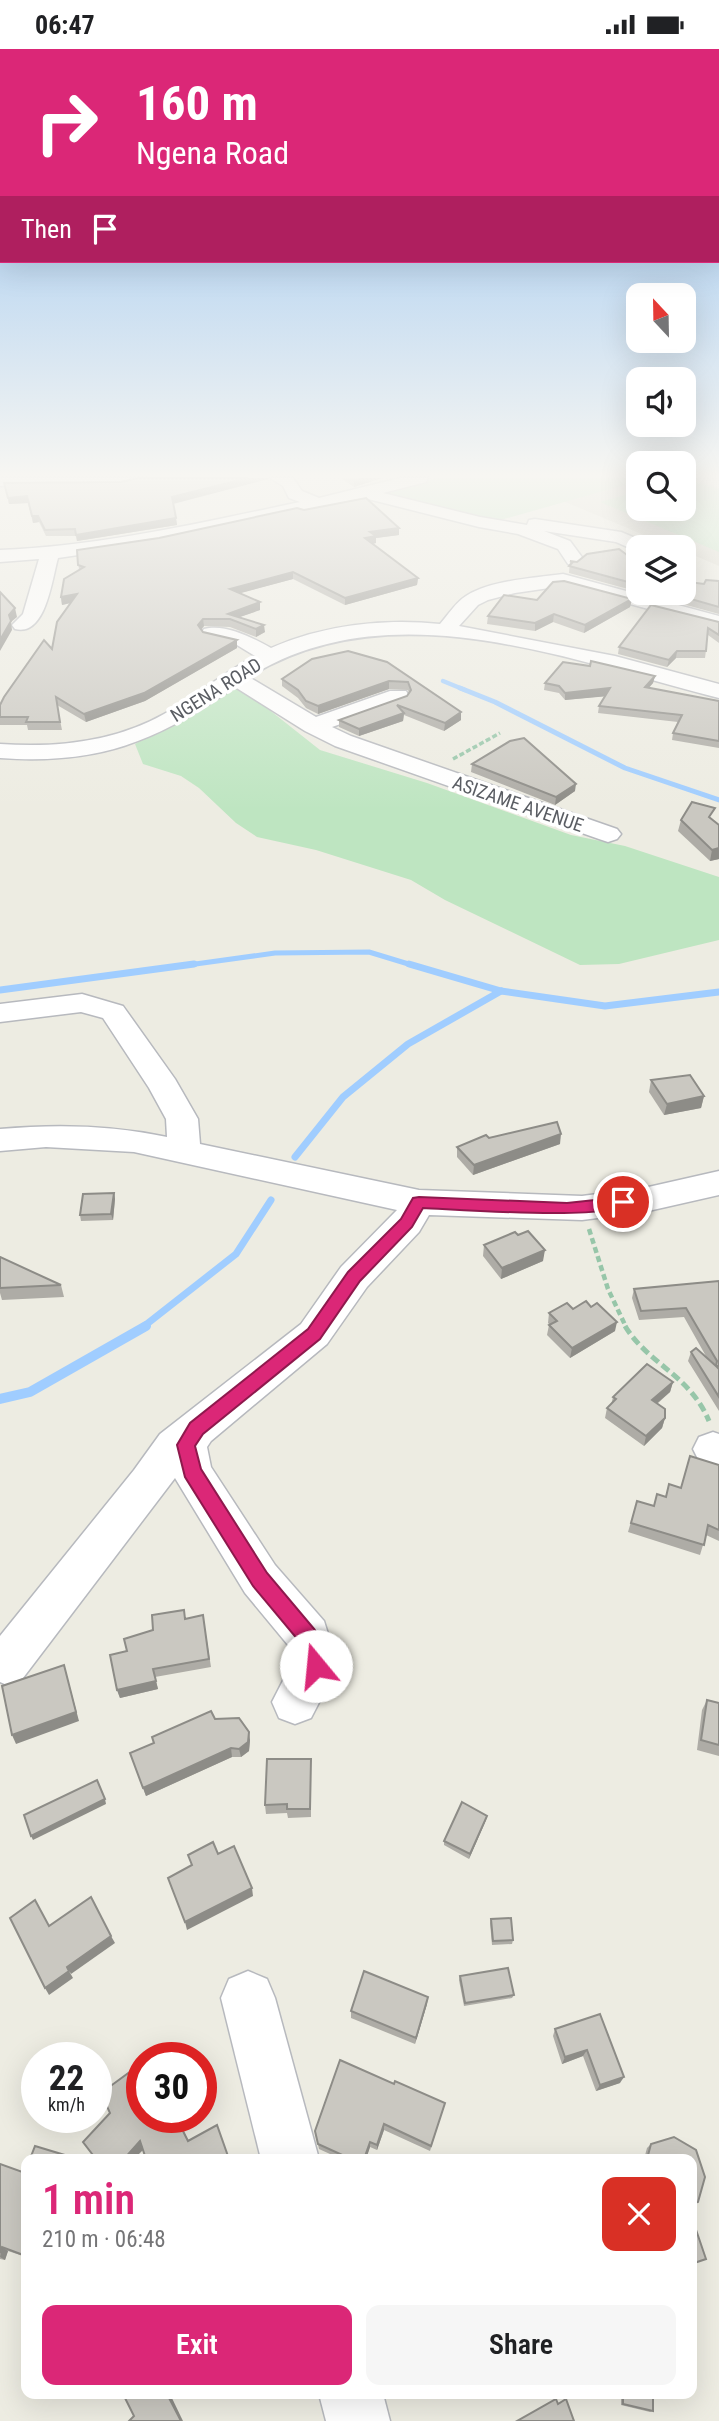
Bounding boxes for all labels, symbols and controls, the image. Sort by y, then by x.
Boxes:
text: 06:47 [35,10,95,40]
text: 160 m [136,75,258,132]
icon: right [21,77,112,168]
text: Ngena Road [136,134,289,172]
icon: arrive [86,210,124,248]
text: Then [21,214,72,244]
north arrow [626,283,696,353]
map controls [626,283,696,605]
button: sound [626,367,696,437]
button: search [626,451,696,521]
button: layers [626,535,696,605]
street label: NGENA ROAD [166,653,266,727]
street label: ASIZAME AVENUE [450,771,586,837]
pin [593,1172,653,1232]
icon: arrive [604,1183,642,1221]
position arrow [279,1629,353,1703]
speed limit sign: 30 [126,2042,217,2133]
text: 22 [49,2058,84,2099]
text: km/h [48,2094,85,2115]
text: 1 min [42,2175,135,2224]
button: close [602,2177,676,2251]
text: 210 m · 06:48 [42,2226,166,2253]
button: Exit [42,2305,352,2385]
button: Share [366,2305,676,2385]

